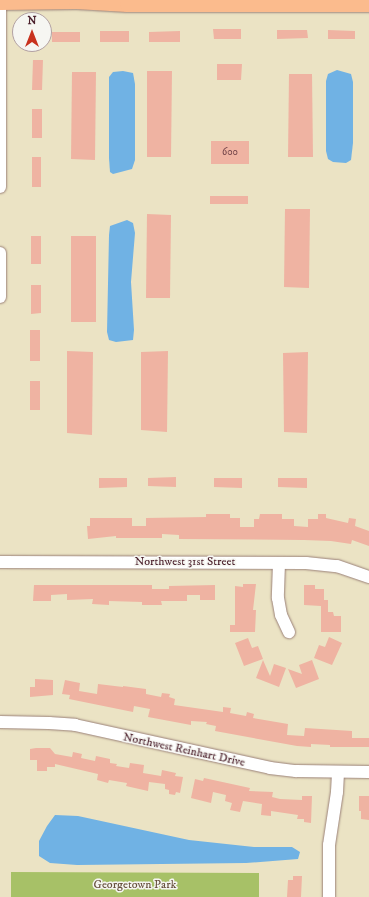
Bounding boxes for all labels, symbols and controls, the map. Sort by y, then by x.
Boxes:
north arrow [12,12,52,52]
text: N [27,14,37,28]
house number: 600 [222,147,238,159]
street label: Northwest 31st Street [135,555,235,569]
street label: Northwest Reinhart Drive [122,730,246,770]
park label: Georgetown Park [93,878,177,892]

